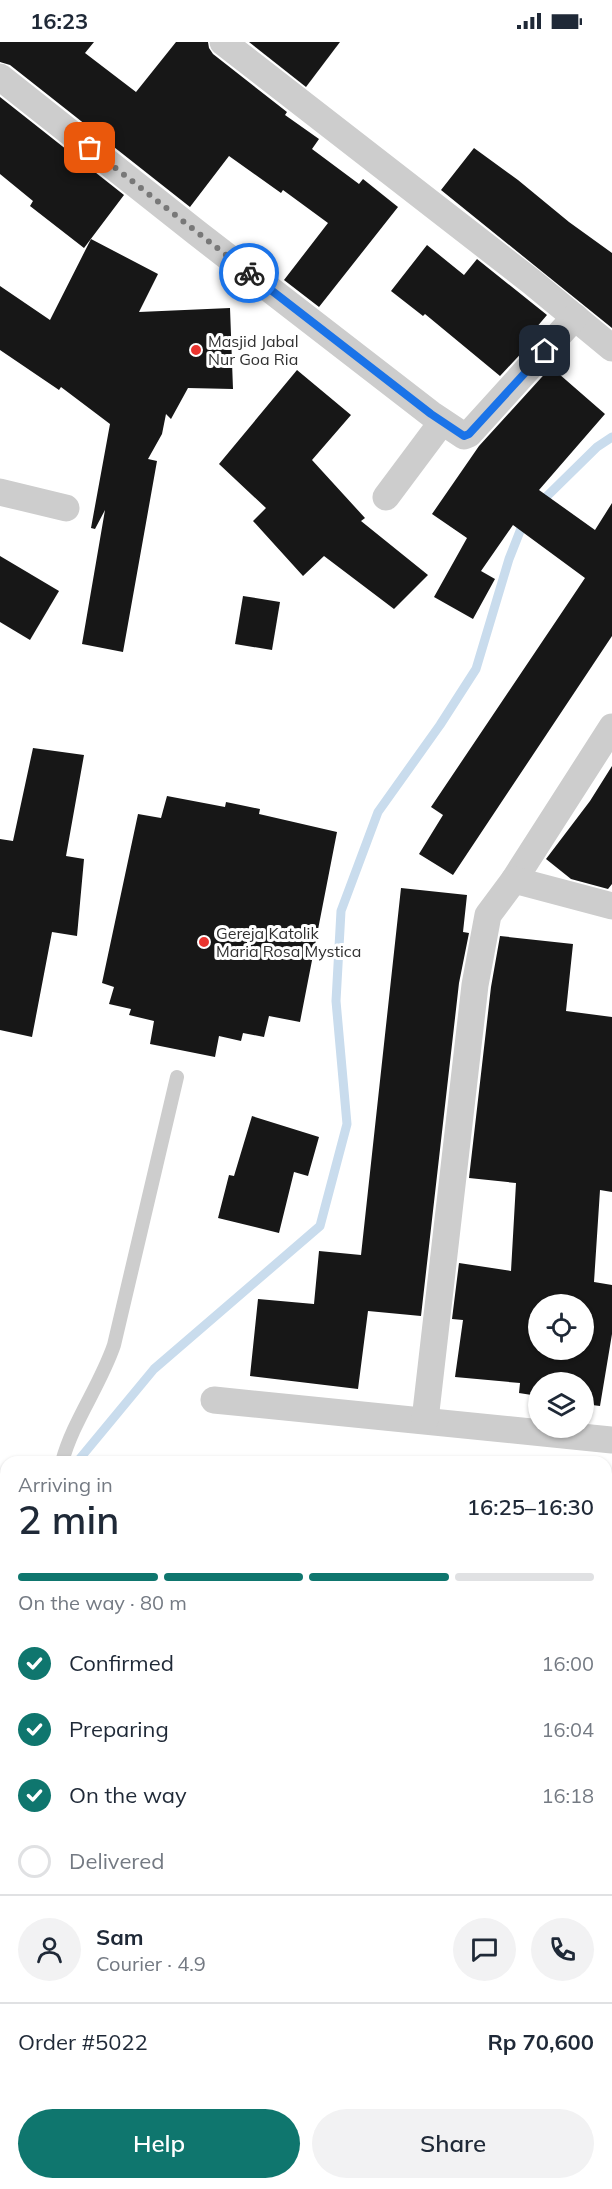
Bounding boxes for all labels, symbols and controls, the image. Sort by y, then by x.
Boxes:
text: 16:23 [30,7,88,35]
pin [64,122,115,173]
icon: bag [73,131,106,164]
courier [219,243,279,303]
icon: bike [233,257,266,290]
pin [519,325,570,376]
place label: Masjid Jabal Nur Goa Ria [208,331,299,369]
icon: home [528,334,561,367]
marker: Masjid Jabal Nur Goa Ria [189,343,203,357]
place label: Gereja Katolik Maria Rosa Mystica [216,923,361,961]
marker: Gereja Katolik Maria Rosa Mystica [197,935,211,949]
map controls [528,1294,594,1438]
button: locate [528,1294,594,1360]
button: layers [528,1372,594,1438]
text: Arriving in [18,1472,113,1497]
text: 16:25–16:30 [467,1493,594,1521]
text: 2 min [18,1495,119,1544]
text: On the way · 80 m [18,1590,187,1615]
icon: check [18,1647,51,1680]
text: Confirmed [69,1649,174,1677]
text: 16:00 [541,1651,594,1676]
icon: check [18,1713,51,1746]
text: Preparing [69,1715,169,1743]
text: 16:04 [541,1717,594,1742]
icon: check [18,1779,51,1812]
text: On the way [69,1781,187,1809]
text: 16:18 [541,1783,594,1808]
text: Delivered [69,1847,164,1875]
button: person [18,1918,81,1981]
button: chat [453,1918,516,1981]
button: phone [531,1918,594,1981]
text: Sam [96,1923,144,1951]
text: Courier · 4.9 [96,1951,206,1976]
text: Order #5022 [18,2028,148,2056]
text: Rp 70,600 [487,2028,594,2056]
button: Help [18,2109,300,2178]
button: Share [312,2109,594,2178]

